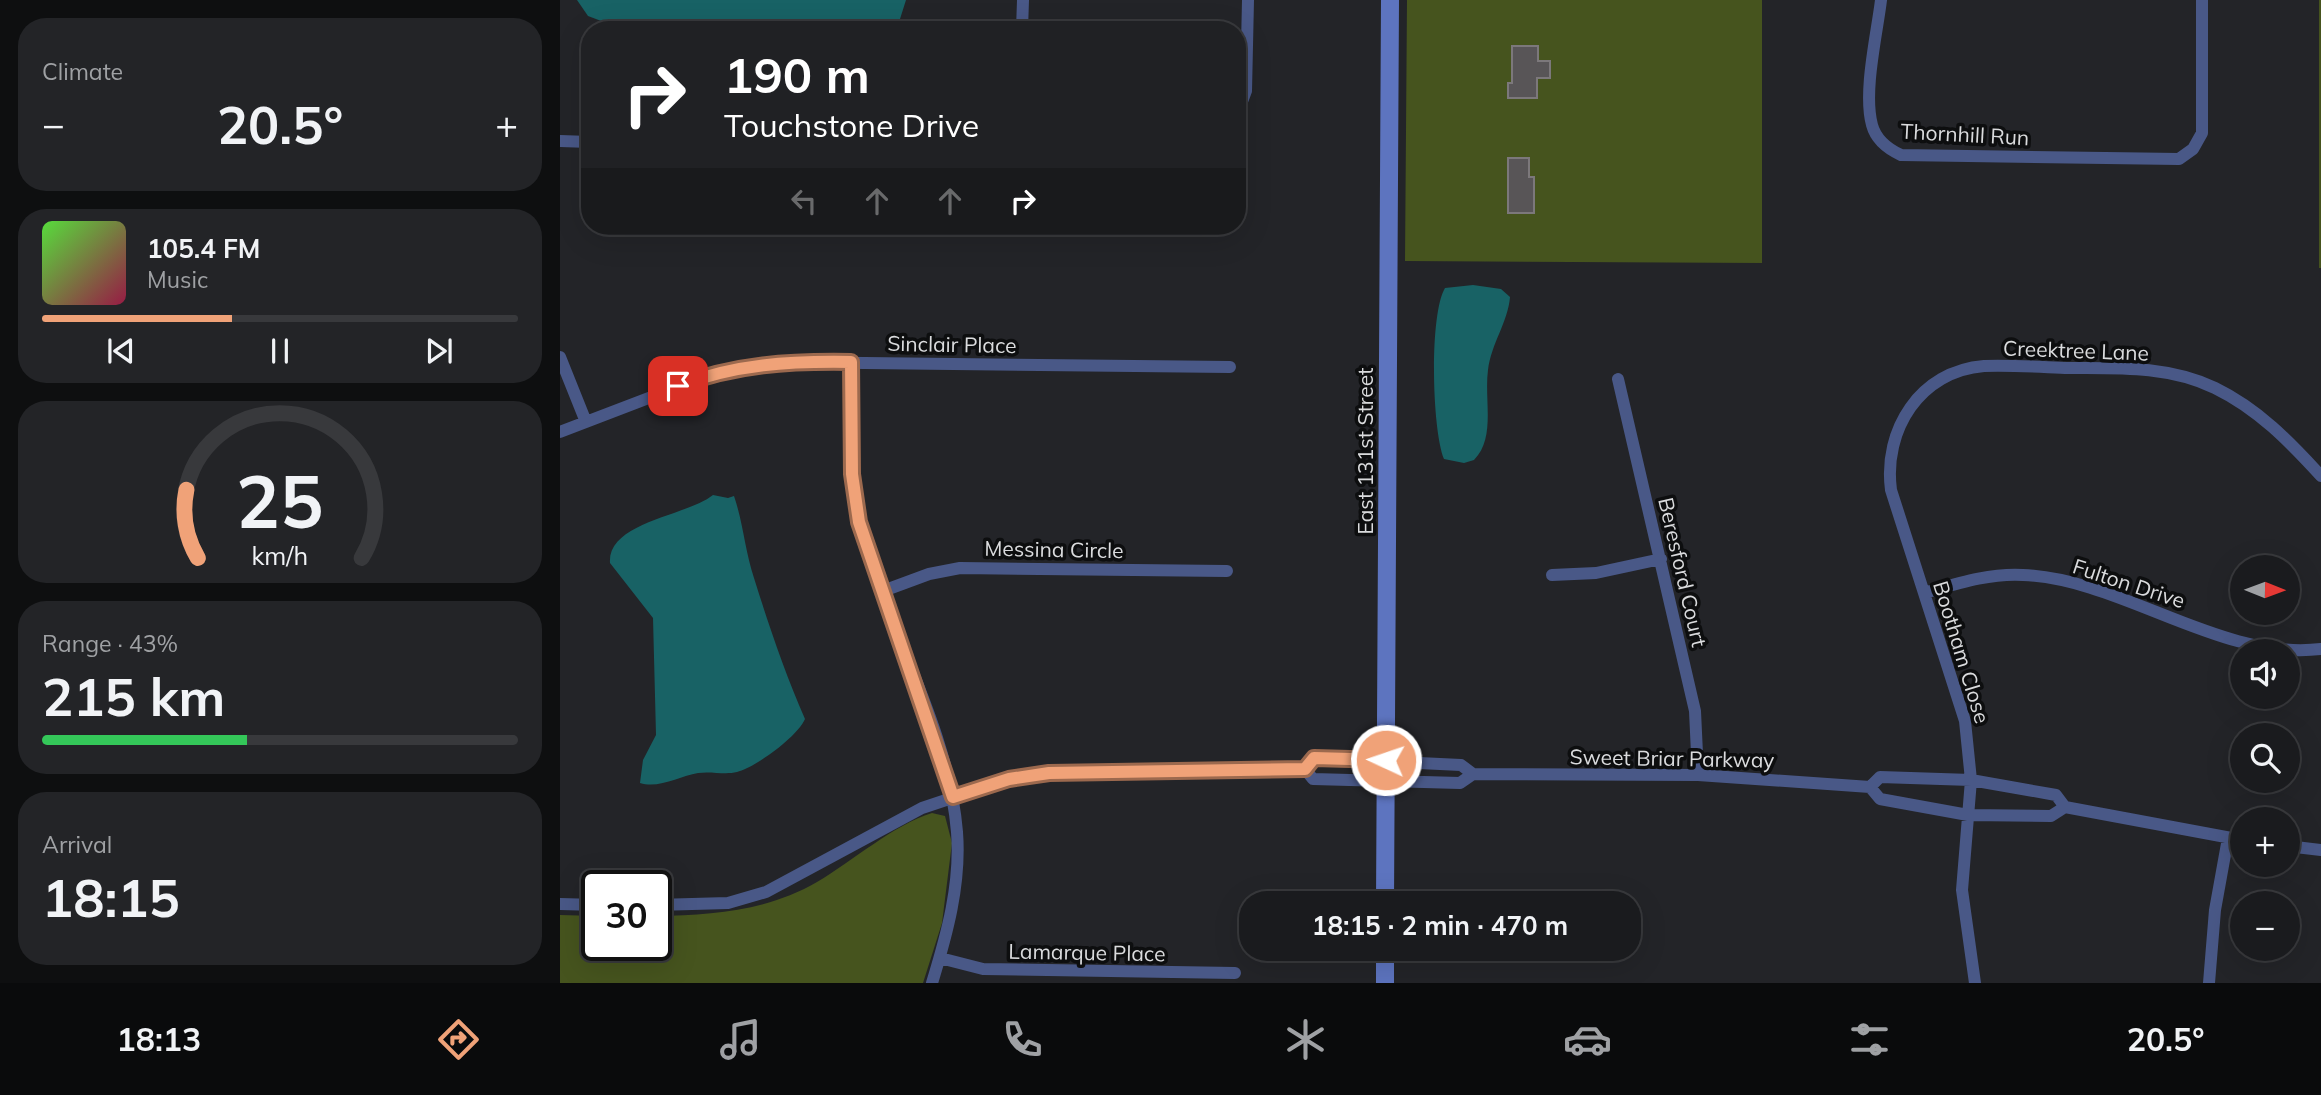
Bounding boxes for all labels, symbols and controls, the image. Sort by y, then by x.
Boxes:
text: 190 m [724,44,870,105]
icon: right [609,49,700,140]
text: Climate [42,57,123,86]
text: 20.5° [217,92,343,157]
text: − [42,100,65,148]
text: + [495,100,518,148]
text: Touchstone Drive [724,105,979,145]
street label: Thornhill Run [1900,118,2030,150]
icon: left [785,182,823,220]
icon: ahead [858,182,896,220]
icon: ahead [931,182,969,220]
icon: right [1004,182,1042,220]
text: 105.4 FM [147,232,260,265]
text: Music [147,265,208,294]
street label: Sinclair Place [887,330,1017,358]
icon: previous [102,332,140,370]
icon: pause [261,332,299,370]
icon: next [420,332,458,370]
street label: Creektree Lane [2002,334,2150,366]
pin [648,356,708,416]
icon: arrive [659,367,697,405]
street label: East 131st Street [1352,368,1378,534]
text: 25 [236,455,324,546]
street label: Beresford Court [1653,495,1713,649]
street label: Messina Circle [984,535,1124,563]
text: km/h [252,539,308,570]
street label: Fulton Drive [2070,553,2188,613]
north arrow [2230,555,2300,625]
map controls [2230,555,2300,961]
street label: Bootham Close [1928,578,1996,726]
text: Range · 43% [42,629,178,658]
button: sound [2230,639,2300,709]
text: 215 km [42,664,225,729]
position arrow [1349,723,1423,797]
button: search [2230,723,2300,793]
street label: Sweet Briar Parkway [1569,743,1775,773]
button: + [2230,807,2300,877]
text: Arrival [42,830,112,859]
text: 18:15 [42,865,180,930]
speed limit sign: 30 [581,870,672,961]
button: − [2230,891,2300,961]
text: 18:15 · 2 min · 470 m [1312,909,1568,942]
street label: Lamarque Place [1008,938,1166,966]
icon: directions [434,1015,483,1064]
icon: music [716,1015,765,1064]
icon: phone [998,1015,1047,1064]
icon: climate [1281,1015,1330,1064]
icon: car [1563,1015,1612,1064]
icon: filters [1845,1015,1894,1064]
text: 18:13 [117,1019,201,1059]
text: 20.5° [2127,1019,2204,1059]

